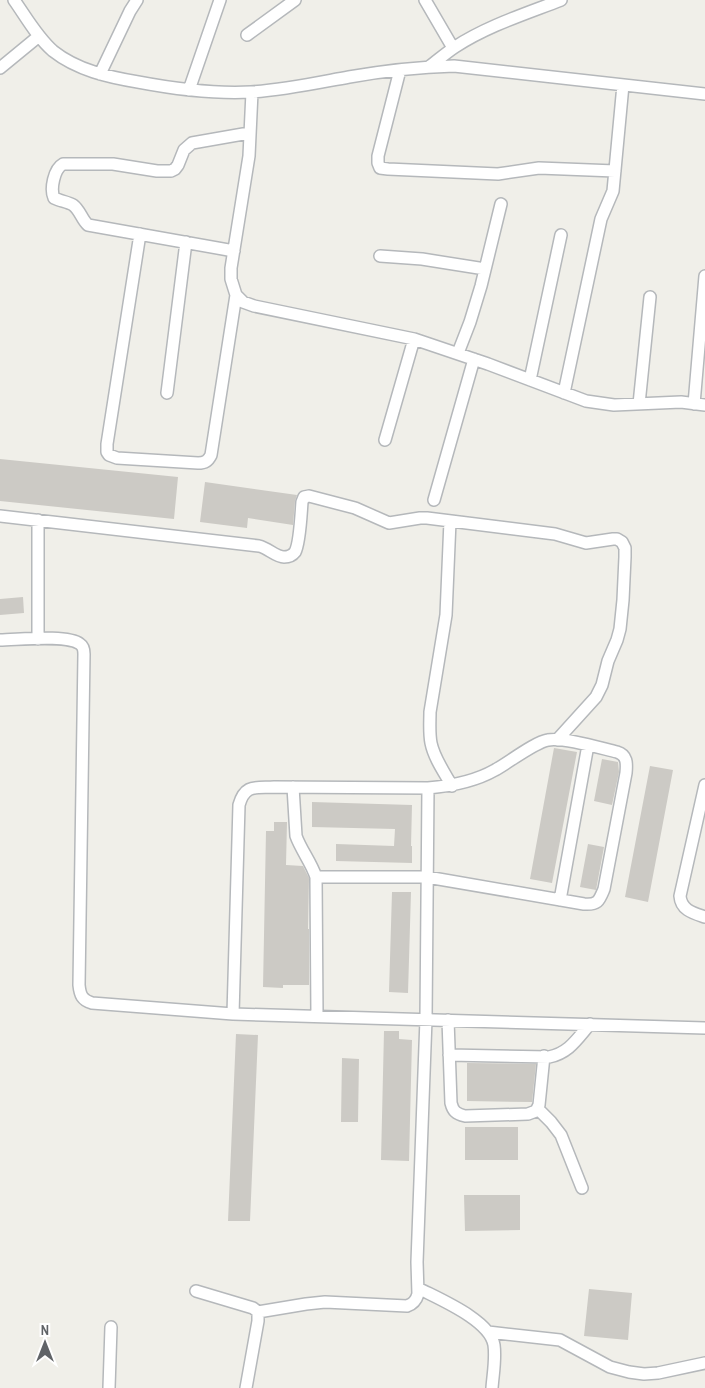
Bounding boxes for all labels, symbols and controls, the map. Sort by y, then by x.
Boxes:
north arrow [20,1318,70,1368]
text: N [41,1321,49,1339]

